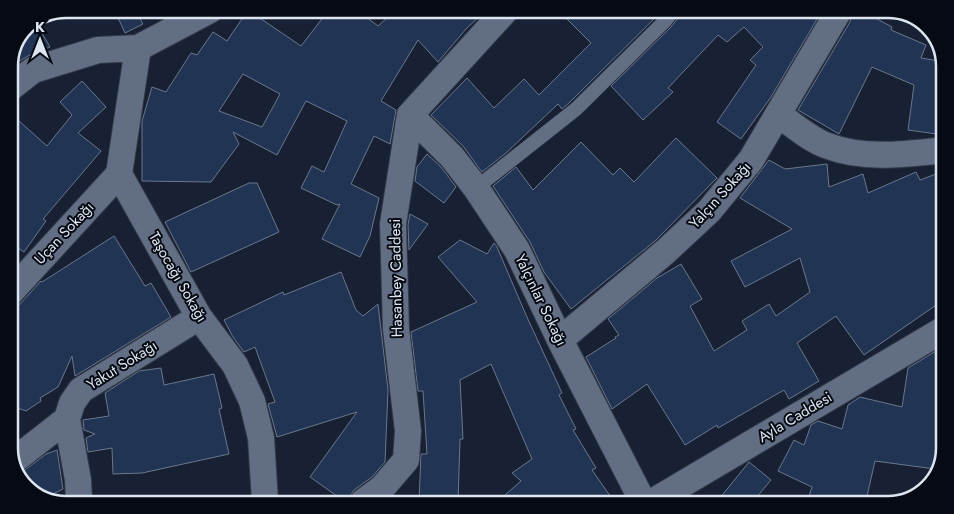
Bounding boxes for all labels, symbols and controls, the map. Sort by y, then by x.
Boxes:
north arrow [15,15,65,65]
text: K [35,17,45,37]
street label: Yalçın Sokağı [684,157,756,233]
street label: Uçan Sokağı [29,197,99,269]
street label: Hasanbey Caddesi [384,219,408,337]
street label: Taşocağı Sokağı [143,228,213,326]
street label: Yalçınlar Sokağı [509,250,573,350]
street label: Yakut Sokağı [83,335,161,395]
street label: Ayla Caddesi [754,386,836,448]

